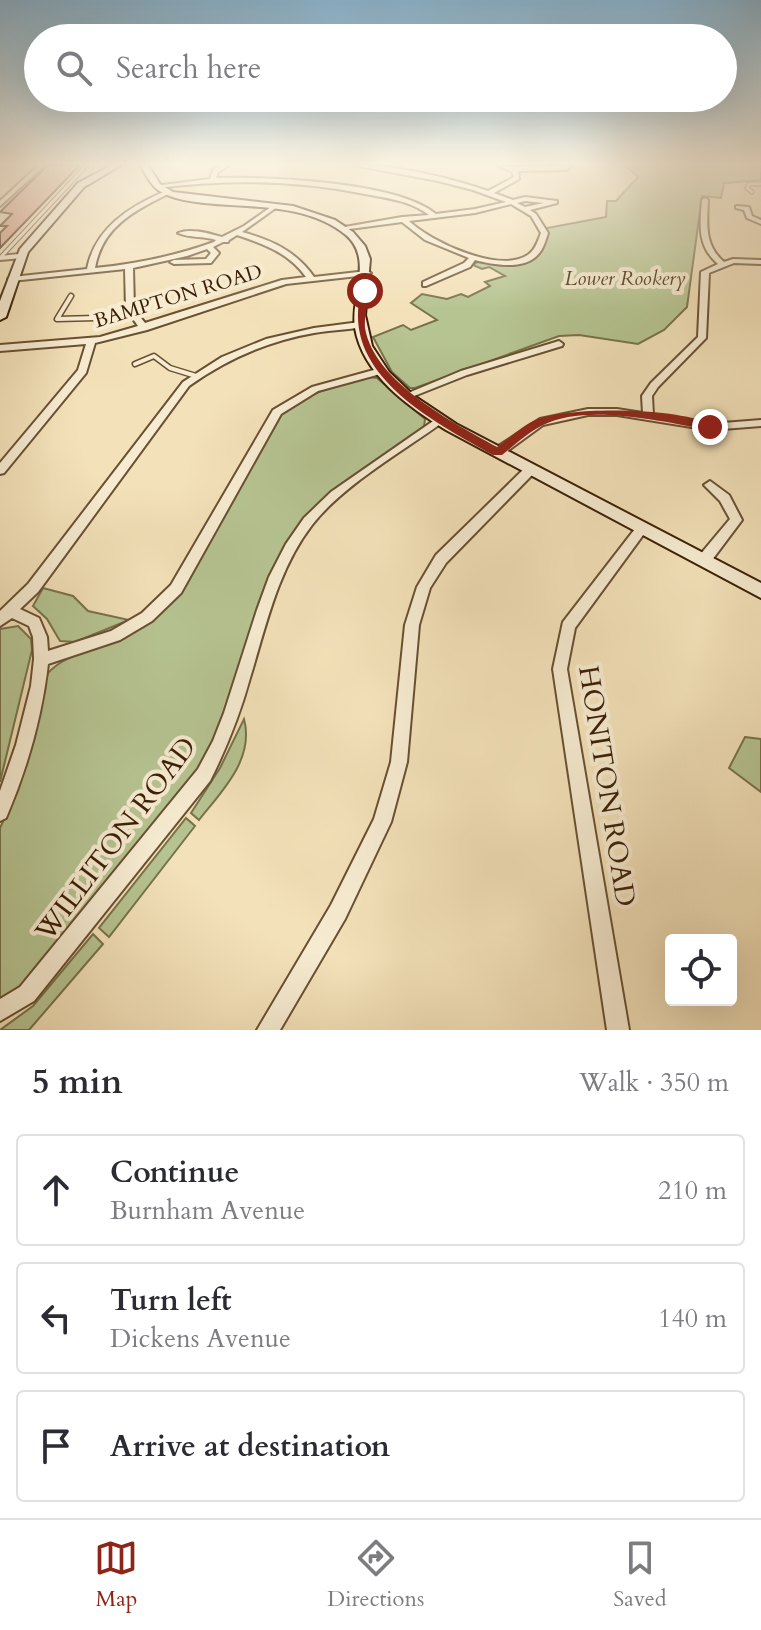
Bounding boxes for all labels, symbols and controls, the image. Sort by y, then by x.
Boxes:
search box [24,24,737,112]
icon: search [52,46,96,90]
text: Search here [116,48,261,89]
street label: BAMPTON ROAD [91,258,265,334]
park label: Lower Rookery [564,265,686,292]
route start [347,273,383,309]
route end [692,409,728,445]
street label: HONITON ROAD [569,663,645,909]
street label: WILLITON ROAD [26,729,205,950]
map controls [665,934,737,1006]
button: locate [665,934,737,1006]
text: 5 min [32,1059,123,1105]
text: Walk · 350 m [579,1065,729,1100]
text: Continue [110,1152,239,1193]
icon: ahead [34,1168,78,1212]
text: 210 m [658,1173,727,1208]
text: Burnham Avenue [110,1193,305,1228]
text: Turn left [110,1280,232,1321]
icon: left [34,1296,78,1340]
text: 140 m [658,1301,727,1336]
text: Dickens Avenue [110,1321,291,1356]
icon: arrive [34,1424,78,1468]
text: Arrive at destination [110,1426,390,1467]
tab: Map [94,1536,138,1614]
tab: Directions [327,1536,424,1614]
tab: Saved [613,1536,667,1614]

